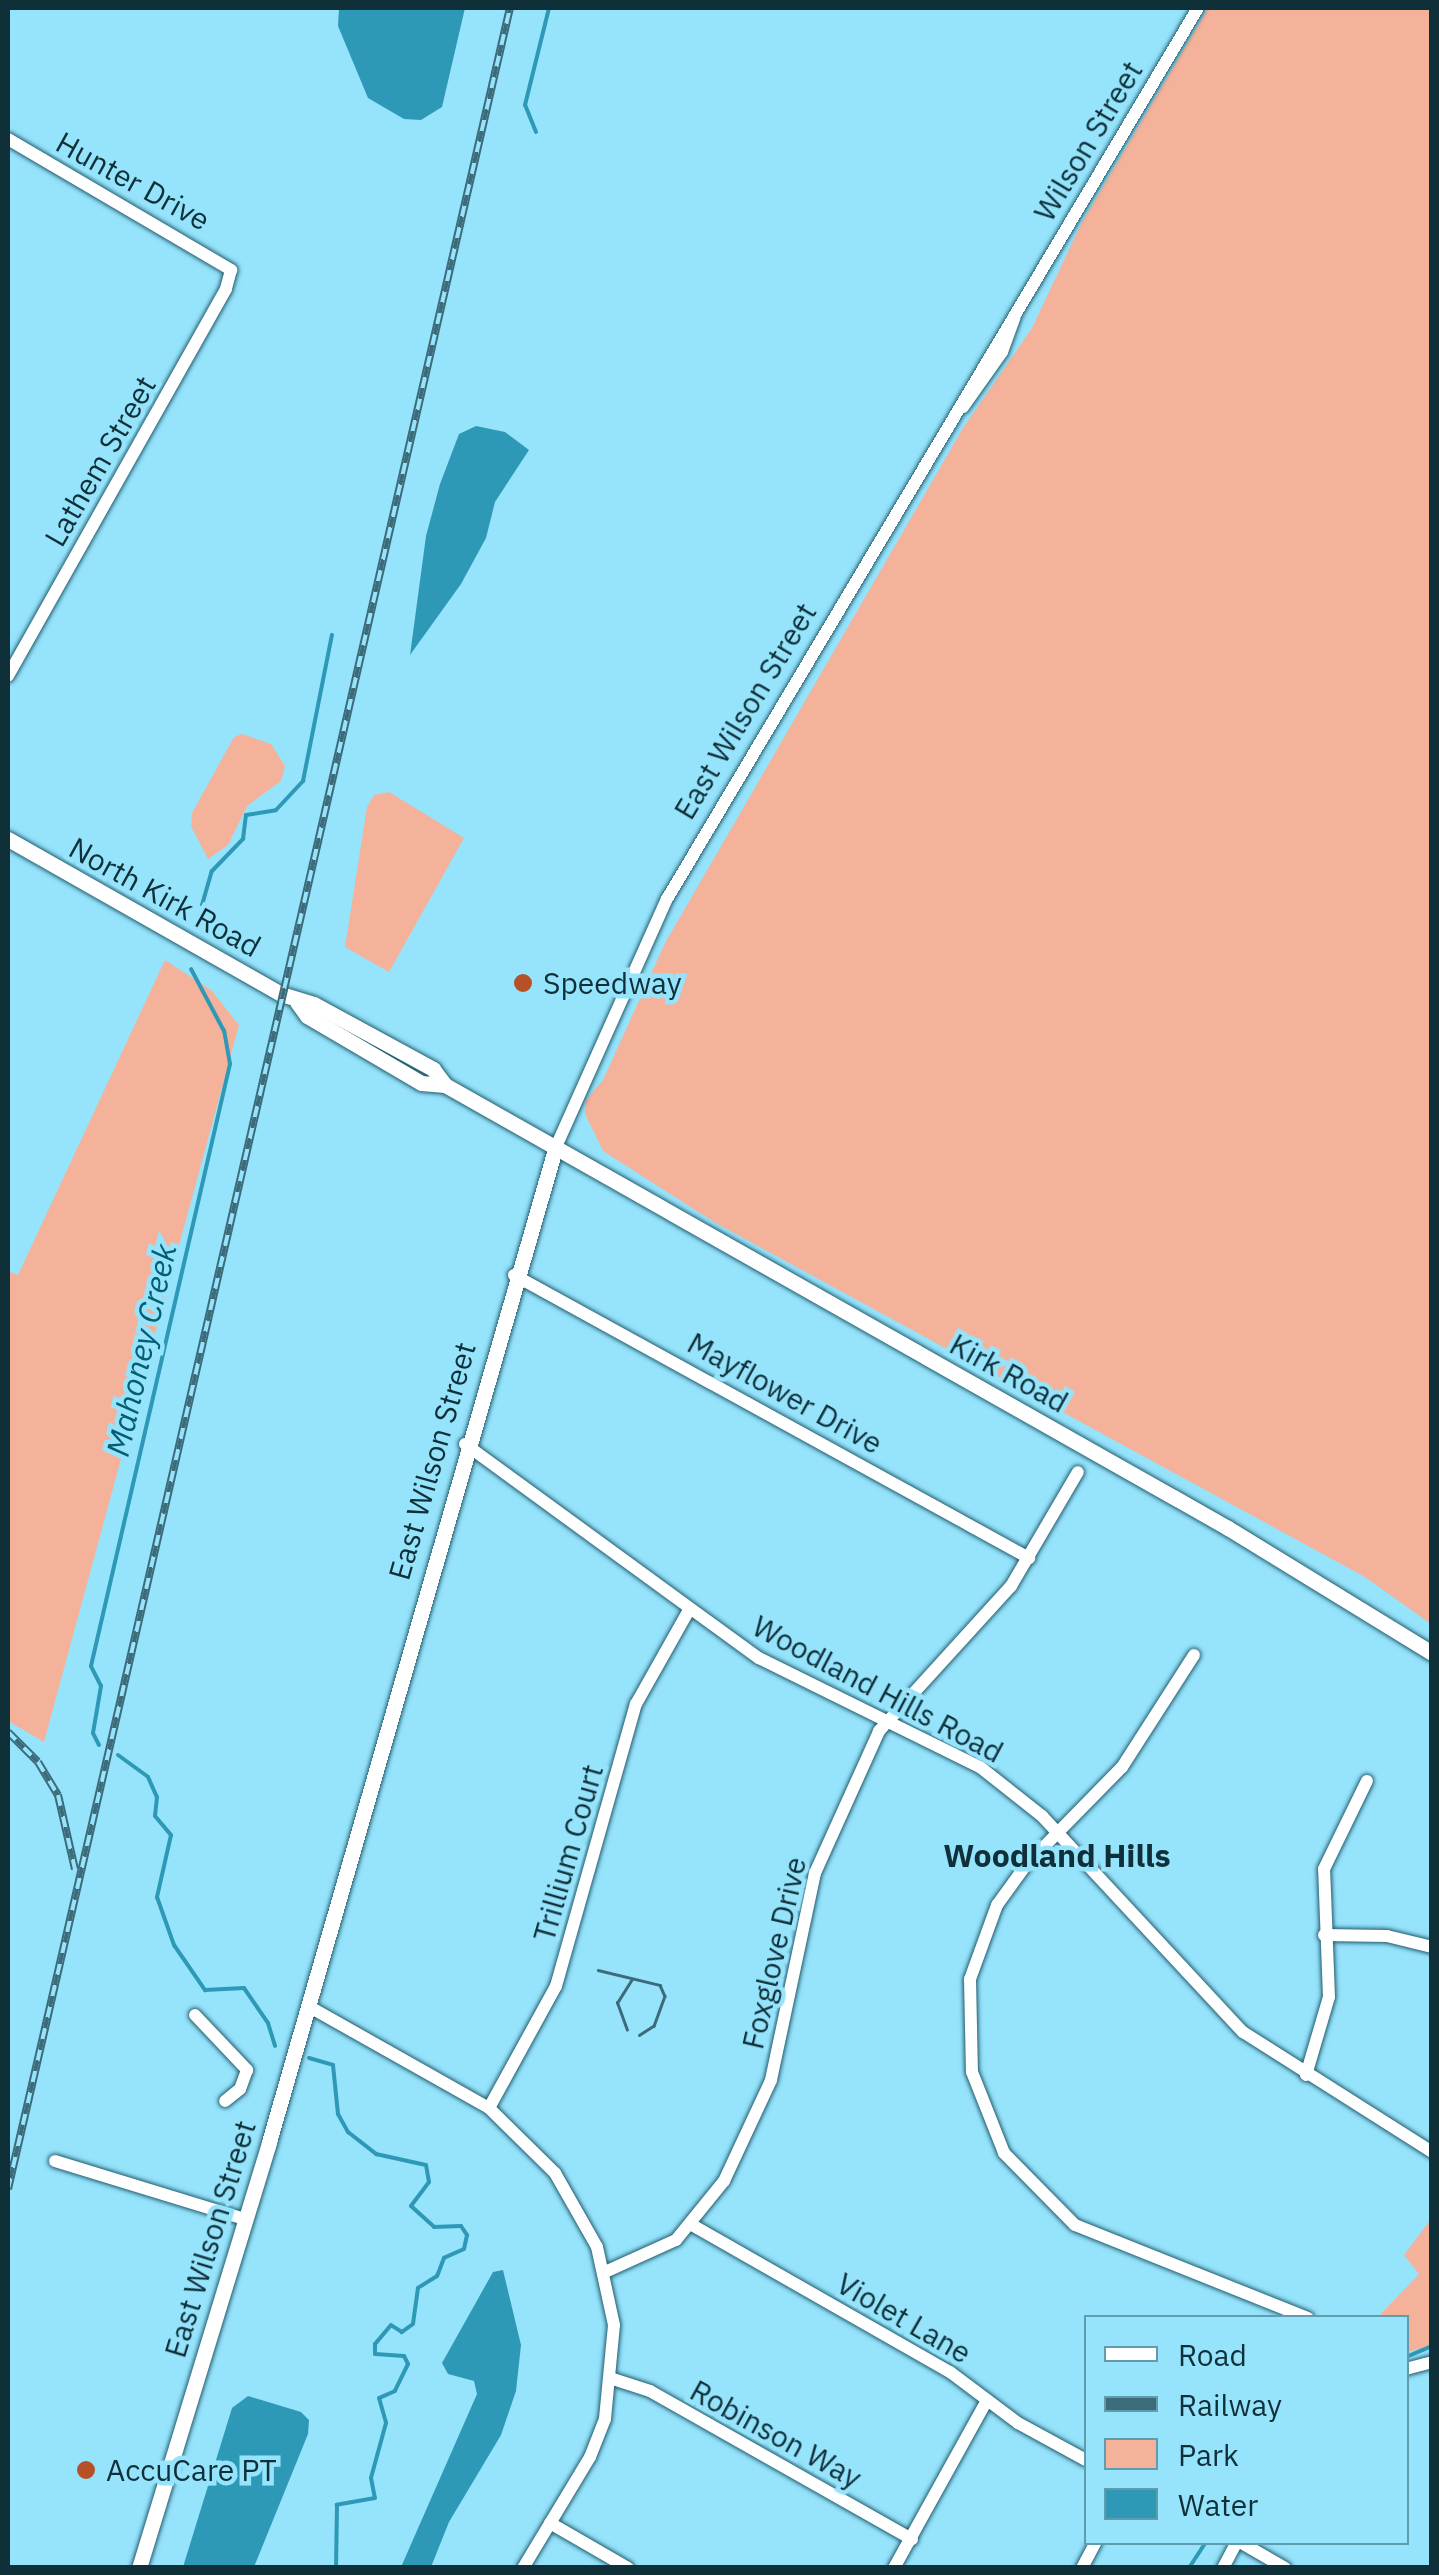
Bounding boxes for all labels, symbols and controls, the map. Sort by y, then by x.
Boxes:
street label: Wilson Street [1026,54,1150,228]
street label: Hunter Drive [50,124,216,238]
street label: Lathem Street [37,369,163,553]
street label: East Wilson Street [666,596,824,826]
street label: North Kirk Road [63,830,267,964]
place label: Speedway [543,965,682,1001]
marker: Speedway [512,972,534,994]
water label: Mahoney Creek [98,1240,184,1460]
street label: Mayflower Drive [681,1325,889,1461]
street label: Kirk Road [944,1326,1074,1420]
street label: East Wilson Street [381,1338,483,1584]
street label: Woodland Hills Road [747,1608,1009,1770]
street label: Trillium Court [526,1760,610,1946]
district label: Woodland Hills [943,1836,1171,1874]
street label: Foxglove Drive [734,1853,814,2053]
street label: East Wilson Street [157,2116,263,2362]
street label: Violet Lane [830,2265,978,2371]
legend [1084,2315,1409,2545]
text: Road [1178,2335,1247,2374]
street label: Robinson Way [684,2372,868,2496]
text: Railway [1178,2385,1282,2424]
text: Park [1178,2435,1239,2474]
place label: AccuCare PT [106,2452,277,2488]
marker: AccuCare PT [75,2459,97,2481]
text: Water [1178,2485,1258,2524]

